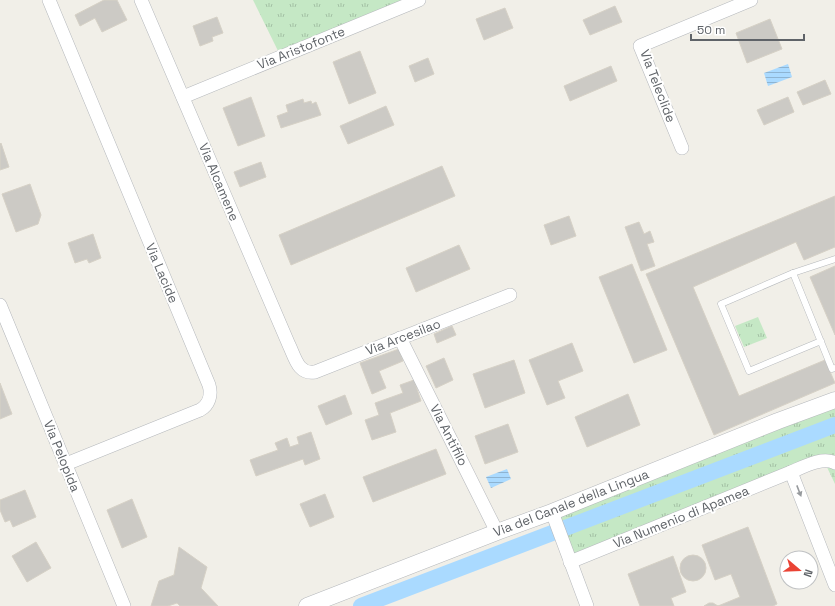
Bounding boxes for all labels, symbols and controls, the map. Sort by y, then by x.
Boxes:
scale bar [691,16,804,42]
text: 50 m [697,22,725,38]
street label: Via Aristofonte [255,23,347,73]
street label: Via Teleclide [636,47,680,125]
street label: Via Alcamene [195,140,243,224]
street label: Via Lacide [142,240,182,306]
street label: Via Arcesilao [363,315,443,359]
street label: Via Antifilo [426,401,472,469]
street label: Via Pelopida [40,418,84,495]
street label: Via del Canale della Lingua [491,465,652,541]
street label: Via Numenio di Apamea [611,482,752,552]
one-way arrow [797,486,803,498]
north arrow [779,550,819,590]
text: N [801,567,816,579]

